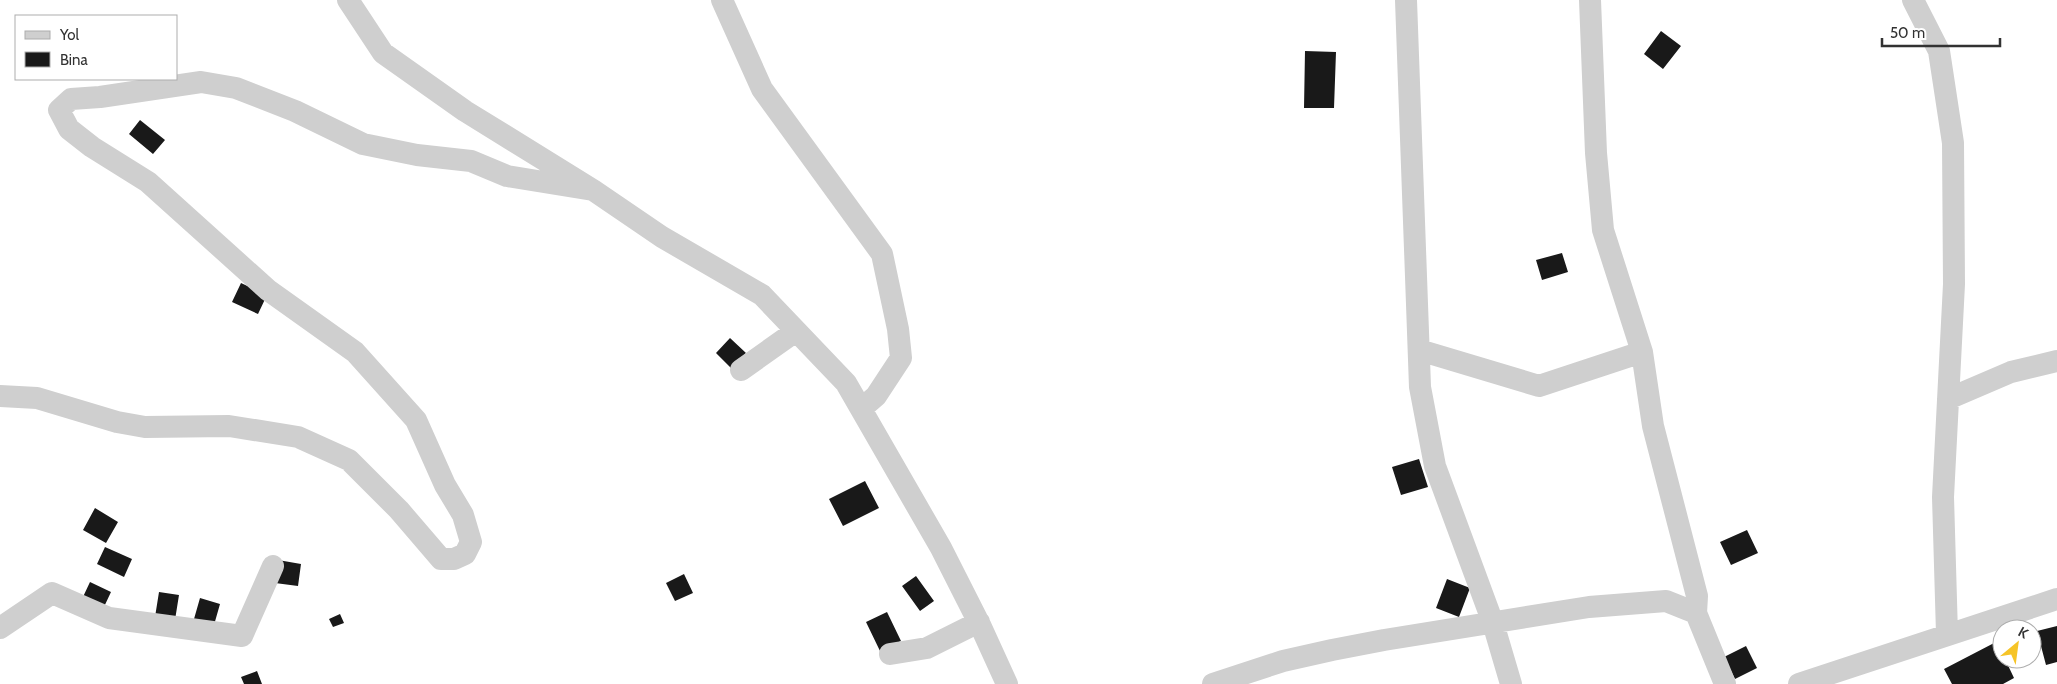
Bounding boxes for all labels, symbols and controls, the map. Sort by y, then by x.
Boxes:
legend [15,15,178,80]
scale bar [1882,15,2000,47]
text: 50 m [1890,24,1925,42]
text: Yol [59,26,79,44]
text: Bina [60,51,88,69]
north arrow [1992,619,2042,669]
text: K [2015,623,2032,643]

